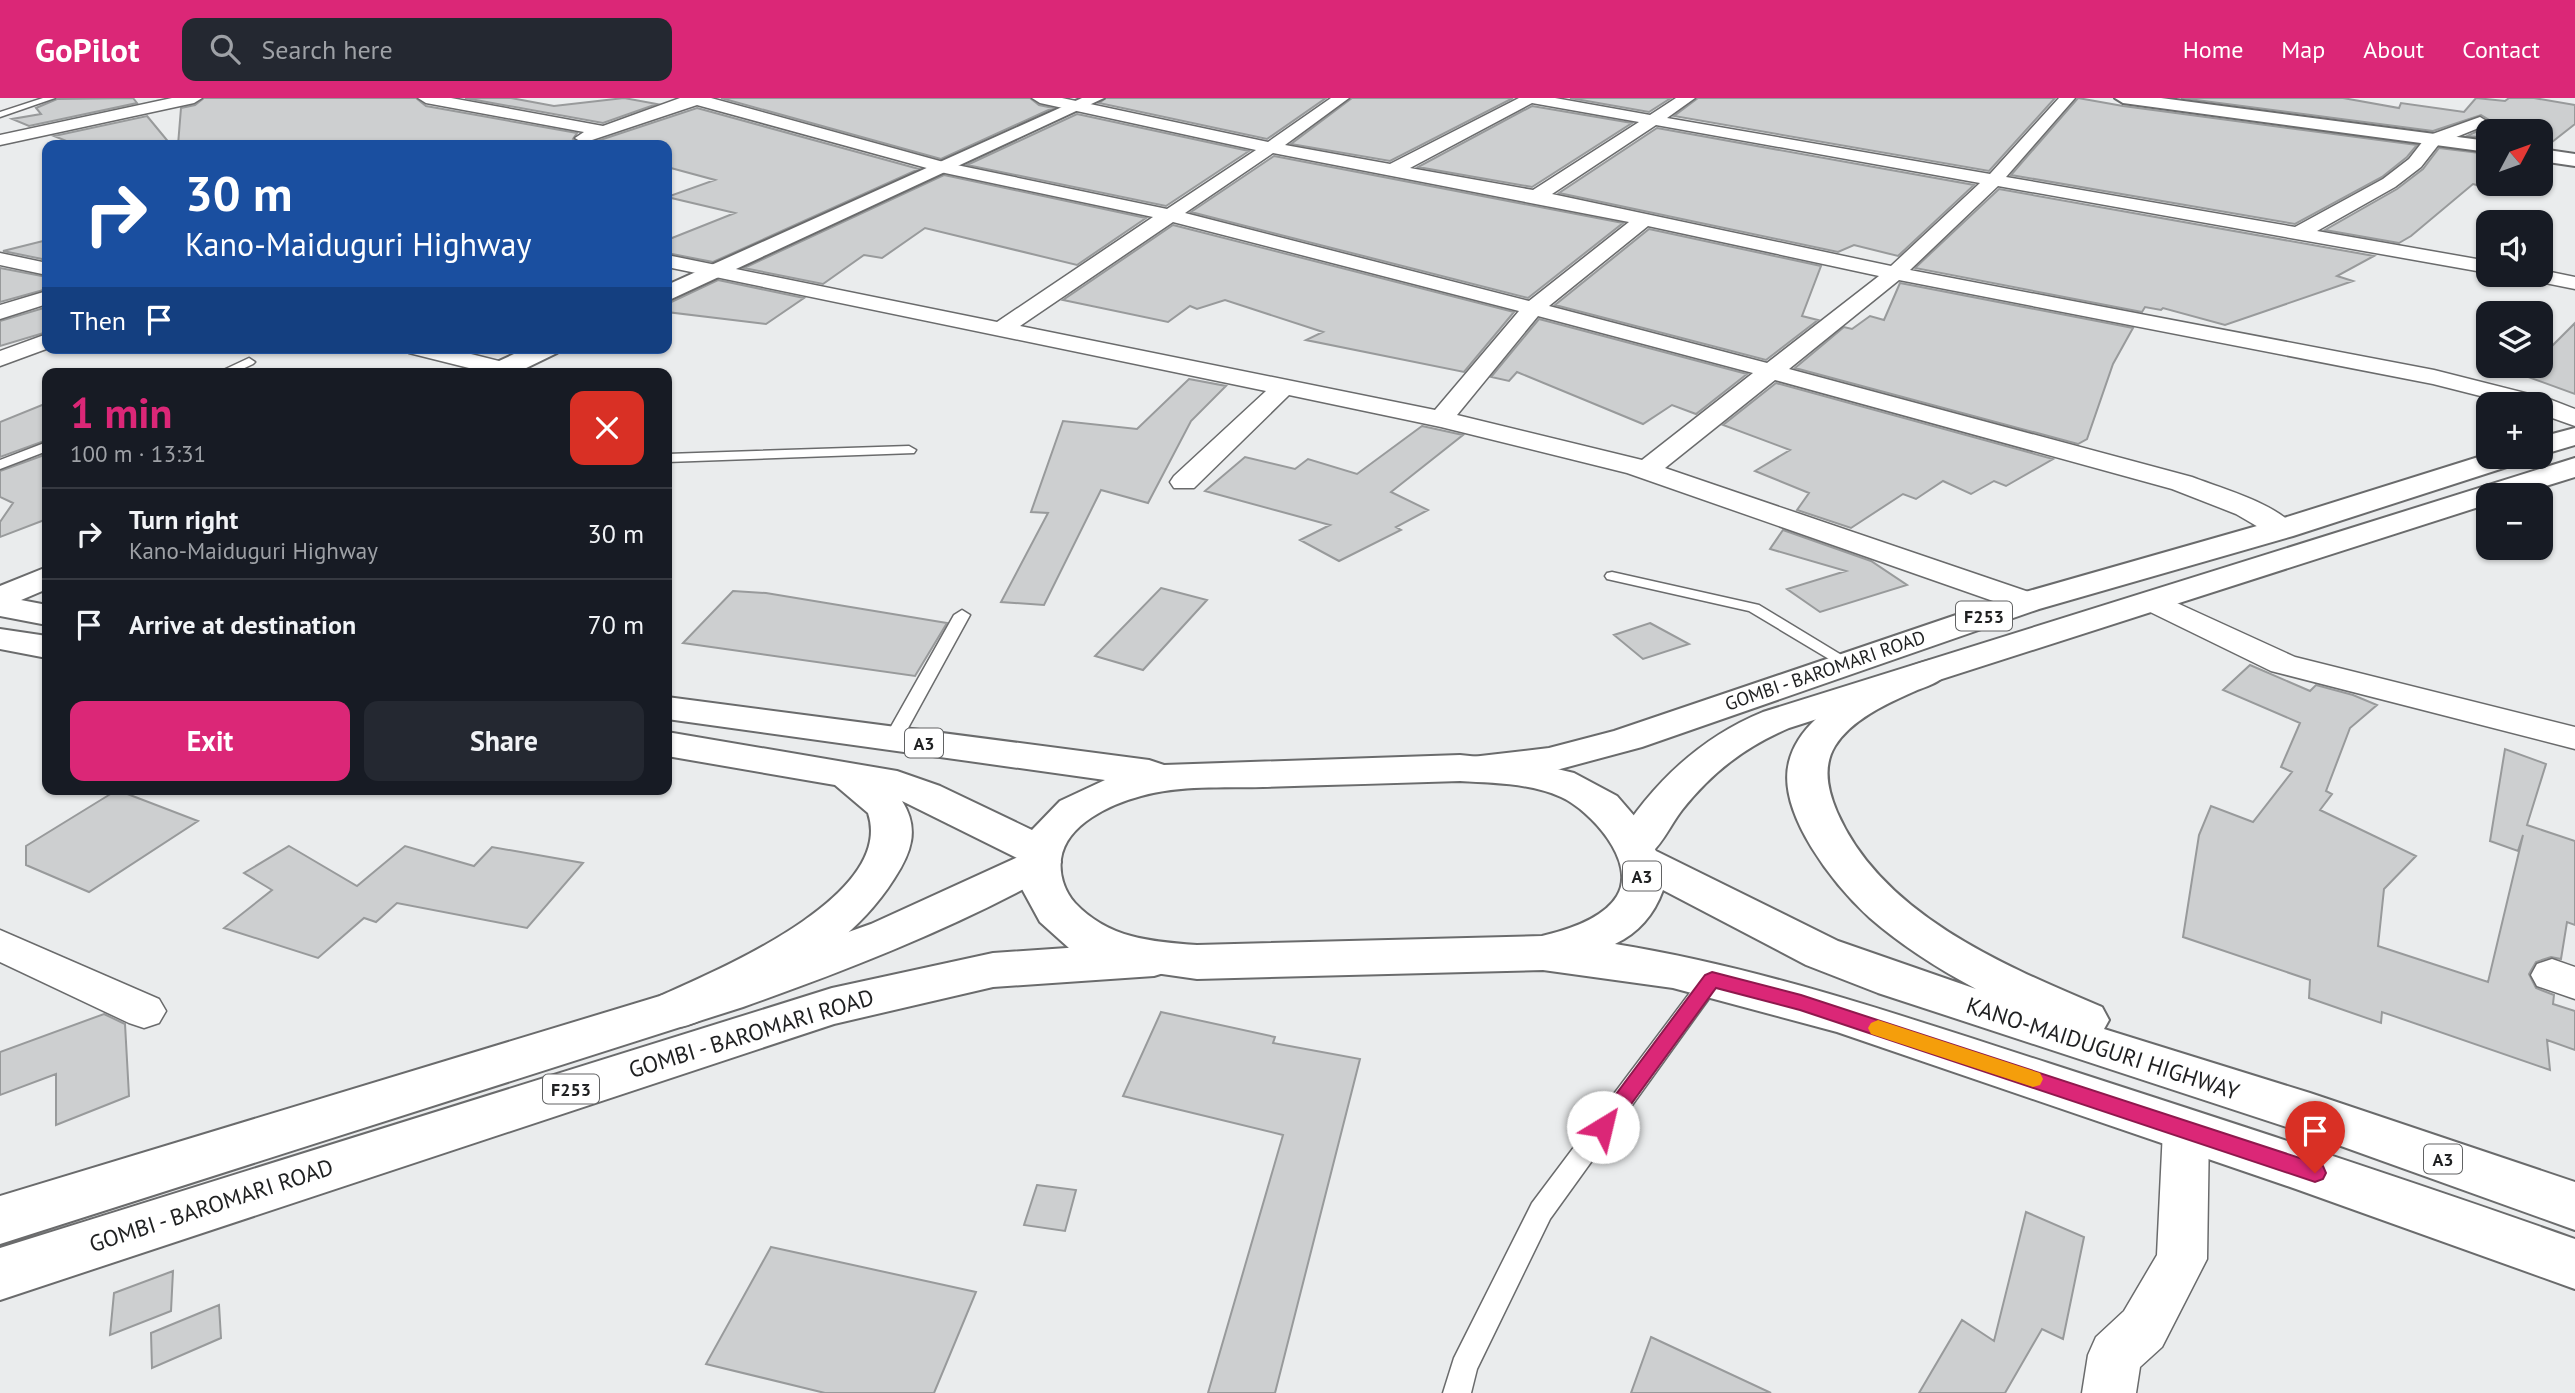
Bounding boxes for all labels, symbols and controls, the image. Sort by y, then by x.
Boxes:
search box [182,18,672,81]
text: GoPilot [35,28,140,71]
icon: search [206,30,244,68]
text: Search here [262,33,393,66]
text: Home [2183,34,2243,65]
text: Map [2281,34,2325,65]
text: About [2363,34,2424,65]
text: Contact [2462,34,2540,65]
north arrow [2476,119,2553,196]
map controls [2476,119,2553,560]
text: 30 m [185,161,292,225]
icon: right [70,168,161,259]
button: sound [2476,210,2553,287]
text: Kano-Maiduguri Highway [185,223,531,265]
icon: arrive [140,301,178,339]
button: layers [2476,301,2553,378]
text: Then [70,304,126,337]
text: 1 min [70,385,172,440]
button: close [570,391,644,465]
button: + [2476,392,2553,469]
text: 100 m · 13:31 [70,439,206,468]
button: − [2476,483,2553,560]
text: Turn right [129,503,238,536]
icon: right [70,515,108,553]
text: 30 m [588,517,644,550]
text: Kano-Maiduguri Highway [129,536,378,565]
road number: F253 [1956,602,2012,630]
icon: arrive [70,606,108,644]
text: Arrive at destination [129,608,356,641]
text: 70 m [588,608,644,641]
street label: GOMBI - BAROMARI ROAD [1722,624,1928,716]
button: Exit [70,701,350,781]
button: Share [364,701,644,781]
road number: A3 [905,728,943,758]
road number: A3 [1623,862,1661,890]
street label: GOMBI - BAROMARI ROAD [625,982,877,1084]
street label: KANO-MAIDUGURI HIGHWAY [1963,990,2243,1106]
road number: F253 [543,1074,599,1104]
position arrow [1566,1090,1640,1164]
pin [2285,1101,2345,1173]
icon: arrive [2296,1112,2334,1150]
road number: A3 [2424,1144,2462,1174]
street label: GOMBI - BAROMARI ROAD [85,1152,337,1258]

